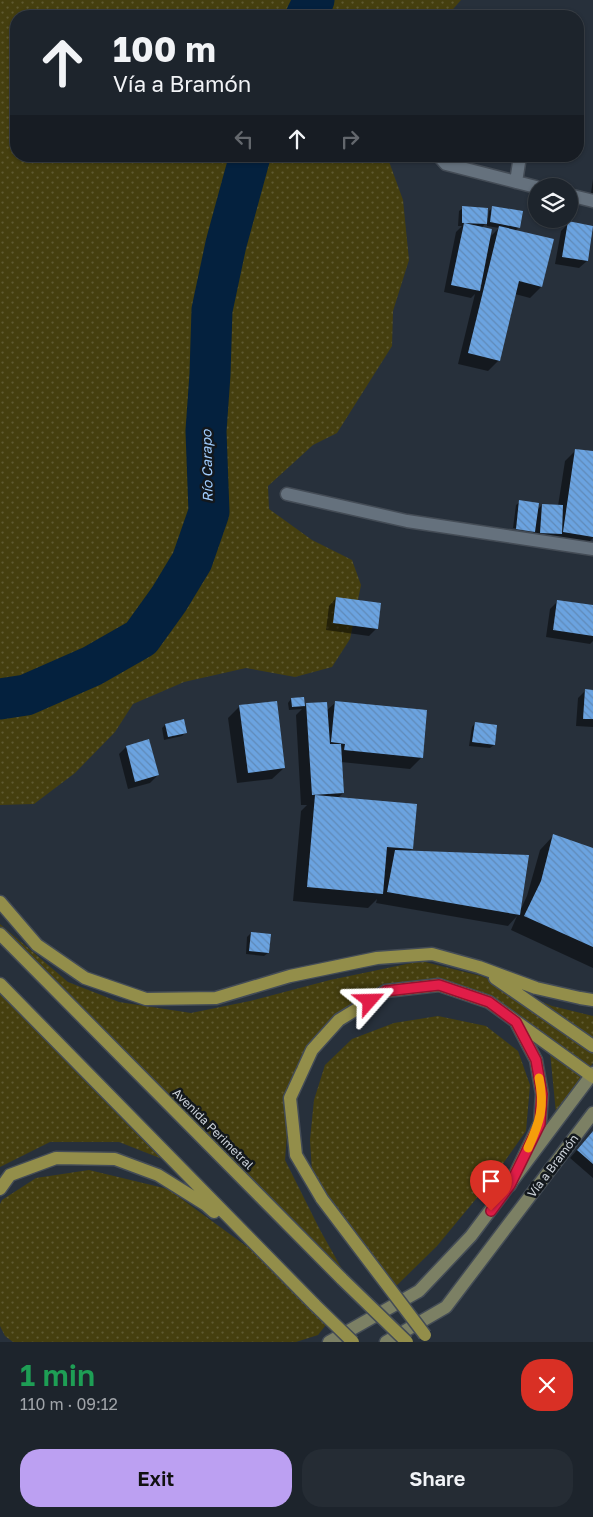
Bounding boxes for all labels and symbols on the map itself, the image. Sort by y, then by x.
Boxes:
water label: Río Carapo [197,428,216,503]
position arrow [343,974,395,1026]
street label: Avenida Perimetral [170,1085,257,1172]
street label: Vía a Bramón [524,1131,581,1200]
pin [470,1160,512,1211]

